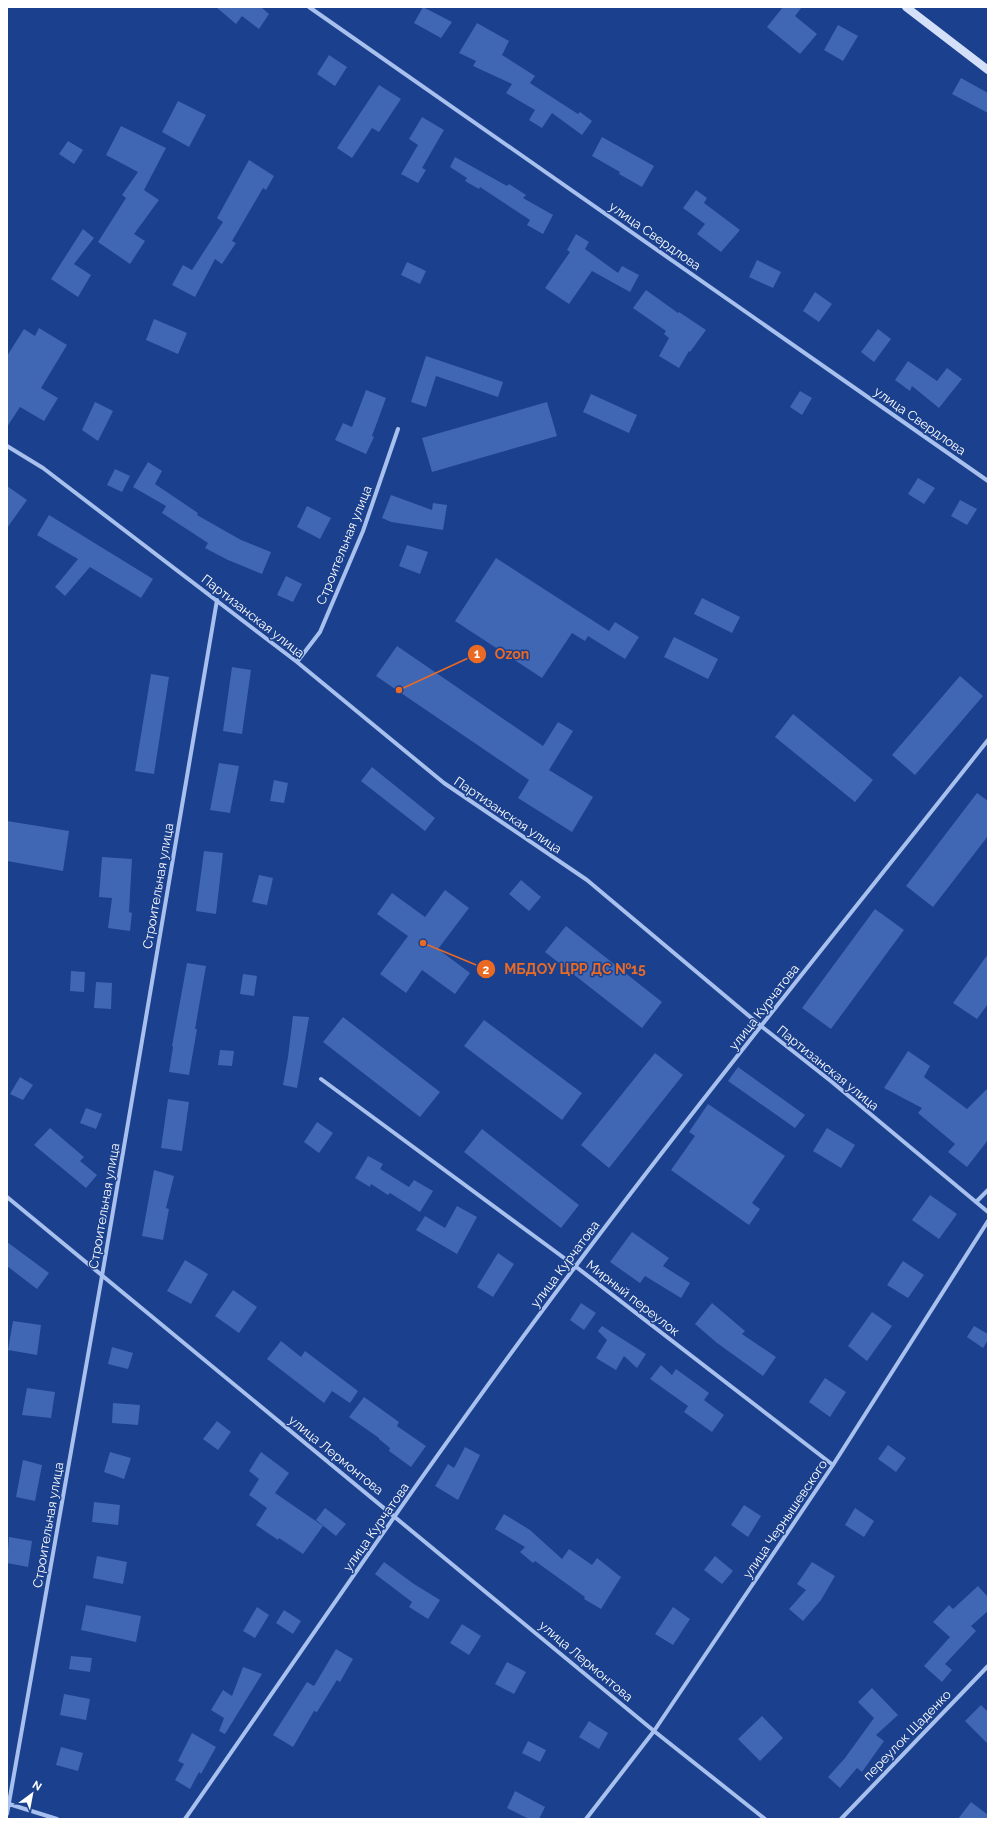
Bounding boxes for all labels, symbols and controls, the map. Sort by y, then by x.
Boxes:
street label: улица Свердлова [606,199,704,273]
street label: улица Свердлова [871,384,969,458]
street label: Строительная улица [313,483,375,607]
street label: Партизанская улица [199,571,307,661]
callout: Ozon [467,641,537,667]
text: Ozon [495,646,529,662]
text: 1 [474,647,480,661]
street label: Партизанская улица [451,773,565,857]
street label: Строительная улица [140,822,176,950]
callout: МБДОУ ЦРР ДС №15 [476,956,654,982]
text: МБДОУ ЦРР ДС №15 [504,961,646,977]
street label: улица Курчатова [726,961,802,1053]
text: 2 [483,963,490,977]
street label: Партизанская улица [774,1022,882,1114]
street label: Строительная улица [86,1142,122,1270]
street label: улица Курчатова [528,1218,602,1310]
street label: Мирный переулок [583,1257,683,1339]
street label: улица Лермонтова [286,1412,386,1498]
street label: улица Чернышевского [740,1457,830,1581]
street label: Строительная улица [30,1461,66,1589]
street label: улица Курчатова [340,1480,412,1574]
street label: улица Лермонтова [536,1617,636,1705]
street label: переулок Щаденко [860,1687,954,1783]
north arrow [12,1774,52,1814]
text: N [30,1778,44,1794]

